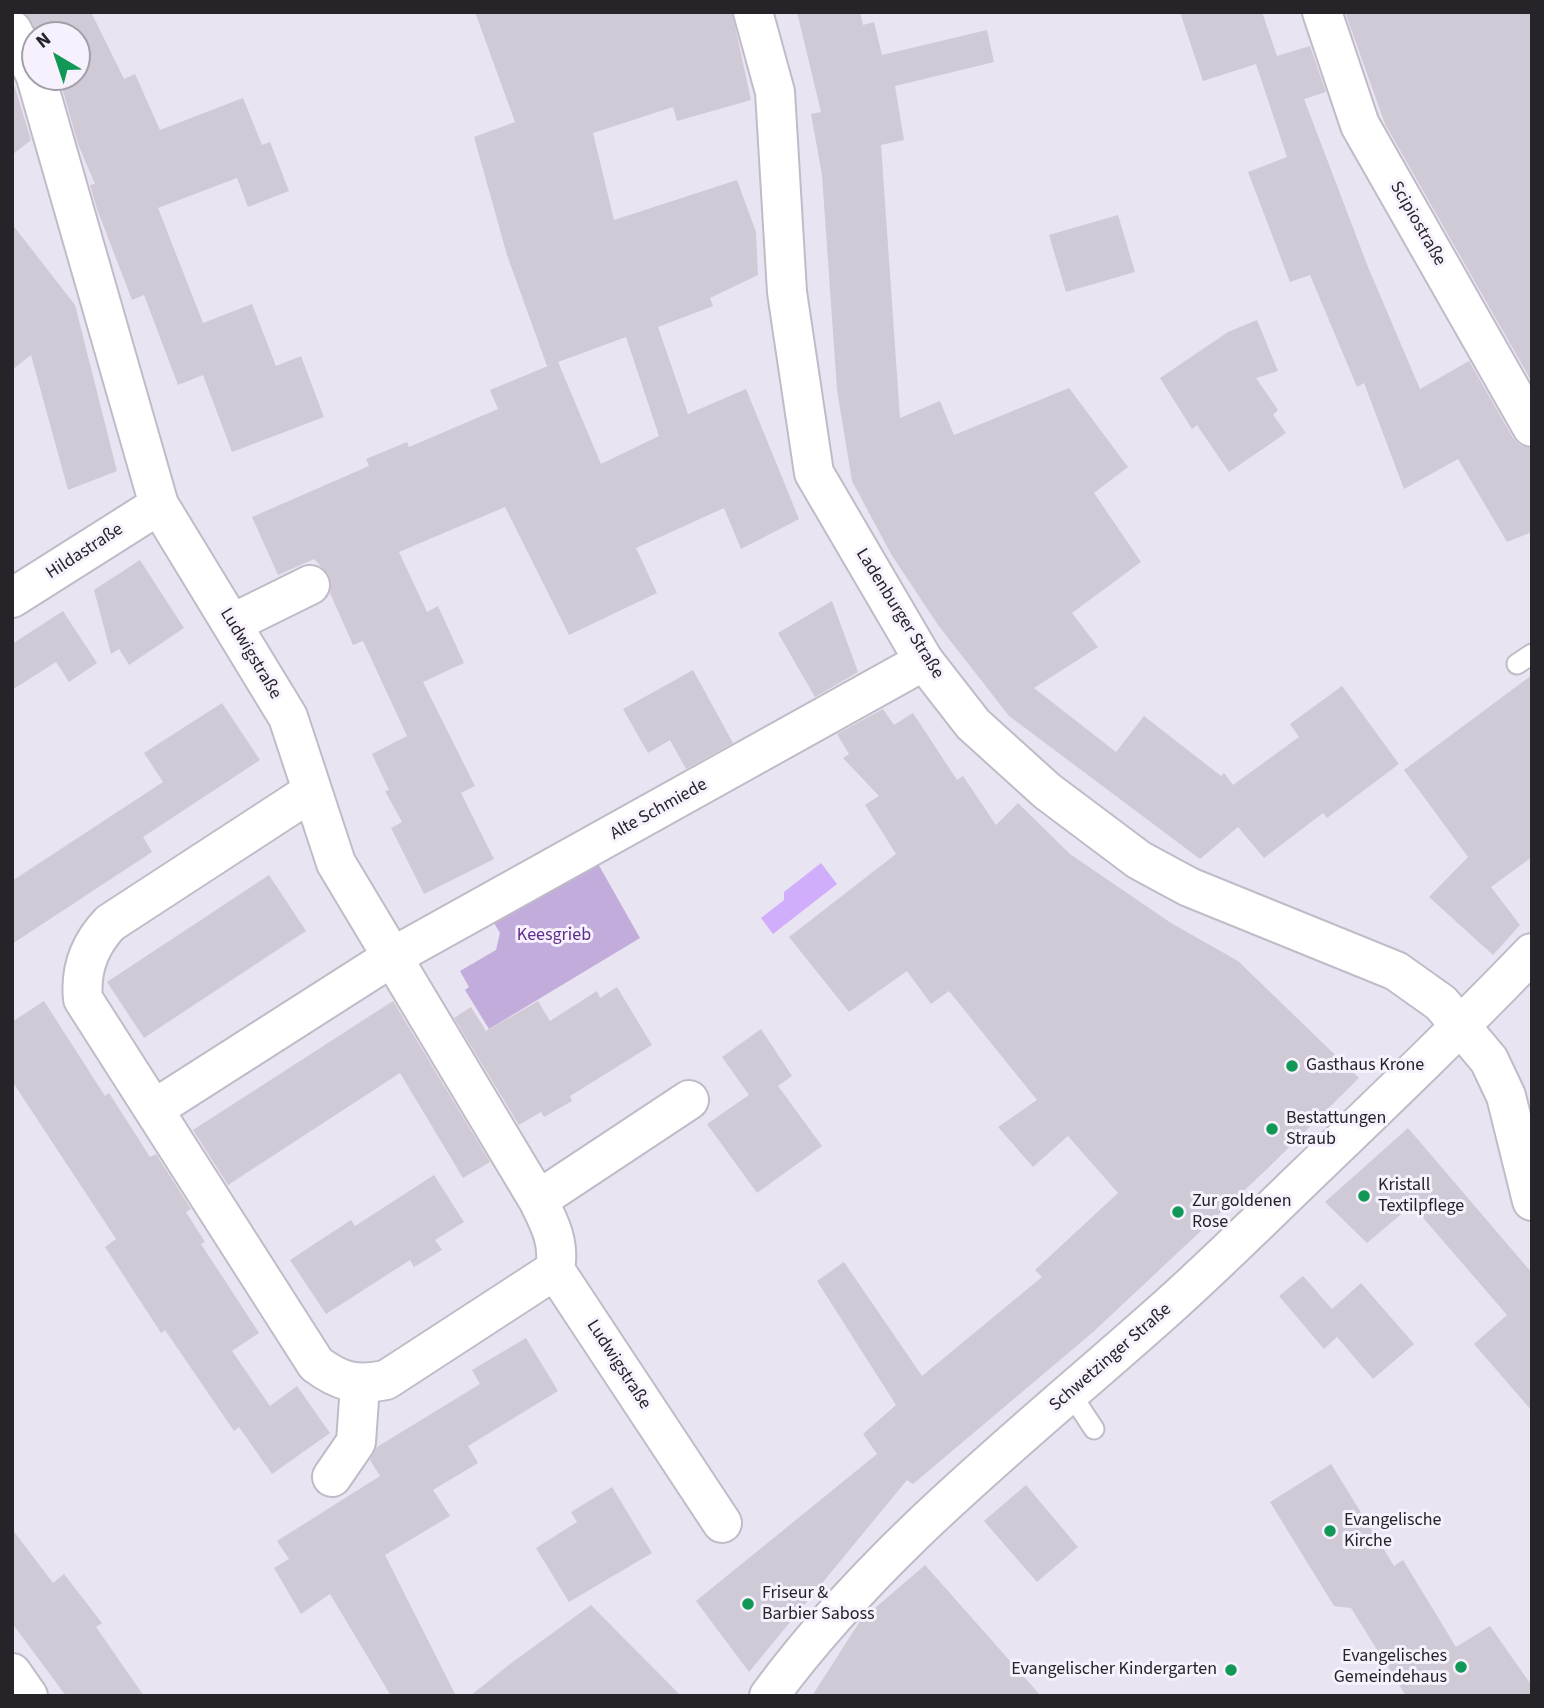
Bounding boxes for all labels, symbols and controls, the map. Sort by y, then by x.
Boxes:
north arrow [21,21,91,91]
text: N [30,26,57,55]
street label: Scipiostraße [1384,178,1450,270]
street label: Hildastraße [43,519,127,585]
street label: Ladenburger Straße [850,545,948,683]
street label: Ludwigstraße [214,605,286,703]
street label: Alte Schmiede [607,774,711,846]
park label: Keesgrieb [517,925,591,947]
place label: Gasthaus Krone [1306,1055,1424,1077]
marker: Gasthaus Krone [1284,1058,1300,1074]
place label: Bestattungen Straub [1286,1108,1386,1150]
marker: Bestattungen Straub [1264,1121,1280,1137]
place label: Kristall Textilpflege [1378,1175,1464,1218]
marker: Kristall Textilpflege [1356,1188,1372,1204]
place label: Zur goldenen Rose [1192,1191,1292,1234]
marker: Zur goldenen Rose [1170,1204,1186,1220]
street label: Schwetzinger Straße [1046,1299,1176,1417]
street label: Ludwigstraße [581,1316,655,1414]
place label: Evangelische Kirche [1344,1510,1442,1552]
marker: Evangelische Kirche [1322,1523,1338,1539]
place label: Friseur & Barbier Saboss [762,1583,874,1626]
marker: Friseur & Barbier Saboss [740,1596,756,1612]
place label: Evangelisches Gemeindehaus [1334,1646,1447,1688]
place label: Evangelischer Kindergarten [1011,1659,1217,1681]
marker: Evangelisches Gemeindehaus [1453,1659,1469,1675]
marker: Evangelischer Kindergarten [1223,1662,1239,1678]

